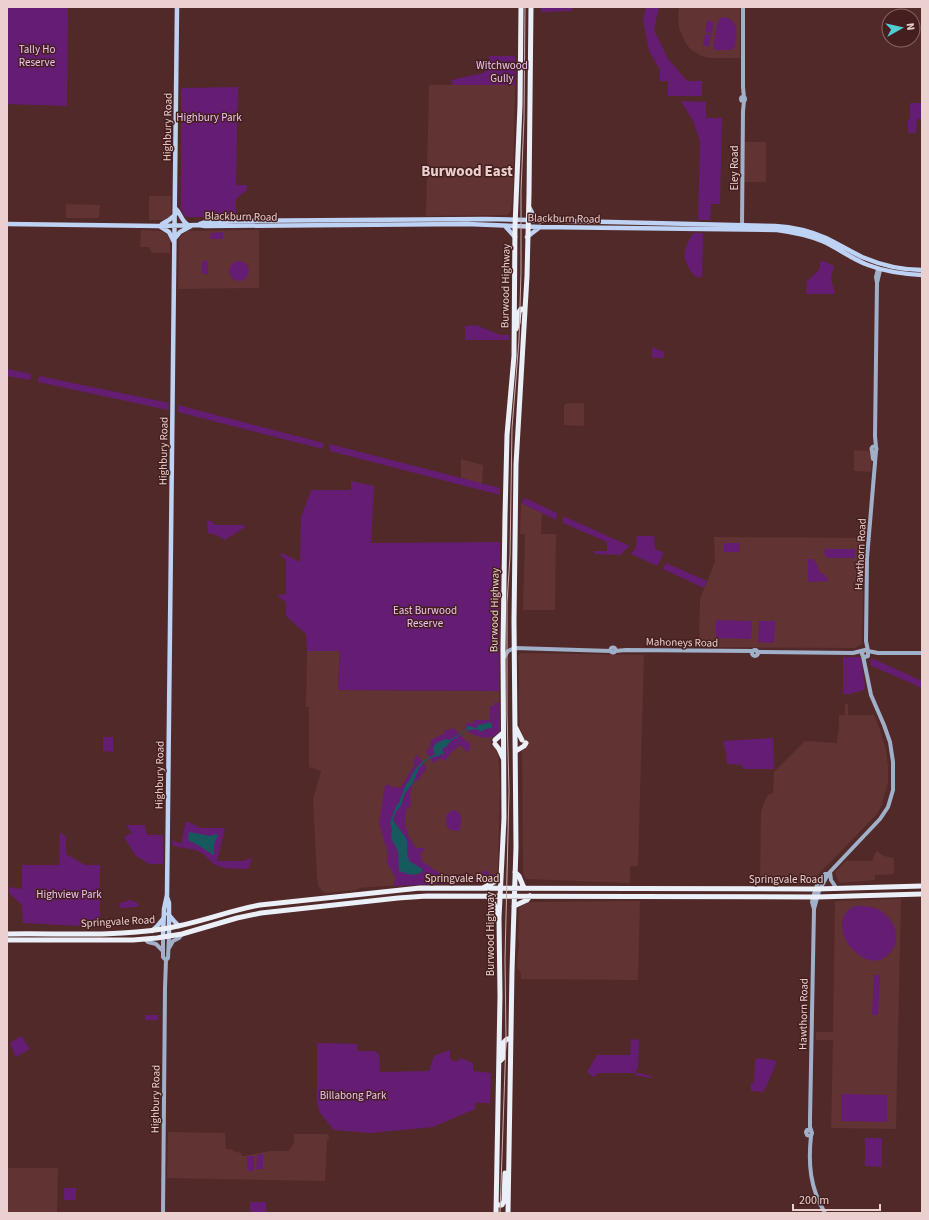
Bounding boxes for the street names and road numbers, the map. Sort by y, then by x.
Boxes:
street label: Highbury Road [159,93,176,161]
street label: Eley Road [727,145,742,191]
street label: Blackburn Road [204,208,278,225]
street label: Blackburn Road [527,210,601,227]
street label: Burwood Highway [497,244,514,328]
street label: Highbury Road [155,417,172,485]
street label: Hawthorn Road [851,518,870,590]
street label: Burwood Highway [486,568,503,652]
street label: Mahoneys Road [646,634,718,651]
street label: Highbury Road [151,741,168,809]
street label: Springvale Road [425,871,499,886]
street label: Springvale Road [749,872,823,887]
street label: Burwood Highway [483,892,498,976]
street label: Springvale Road [80,912,156,931]
street label: Hawthorn Road [795,978,812,1050]
street label: Highbury Road [147,1065,164,1133]

